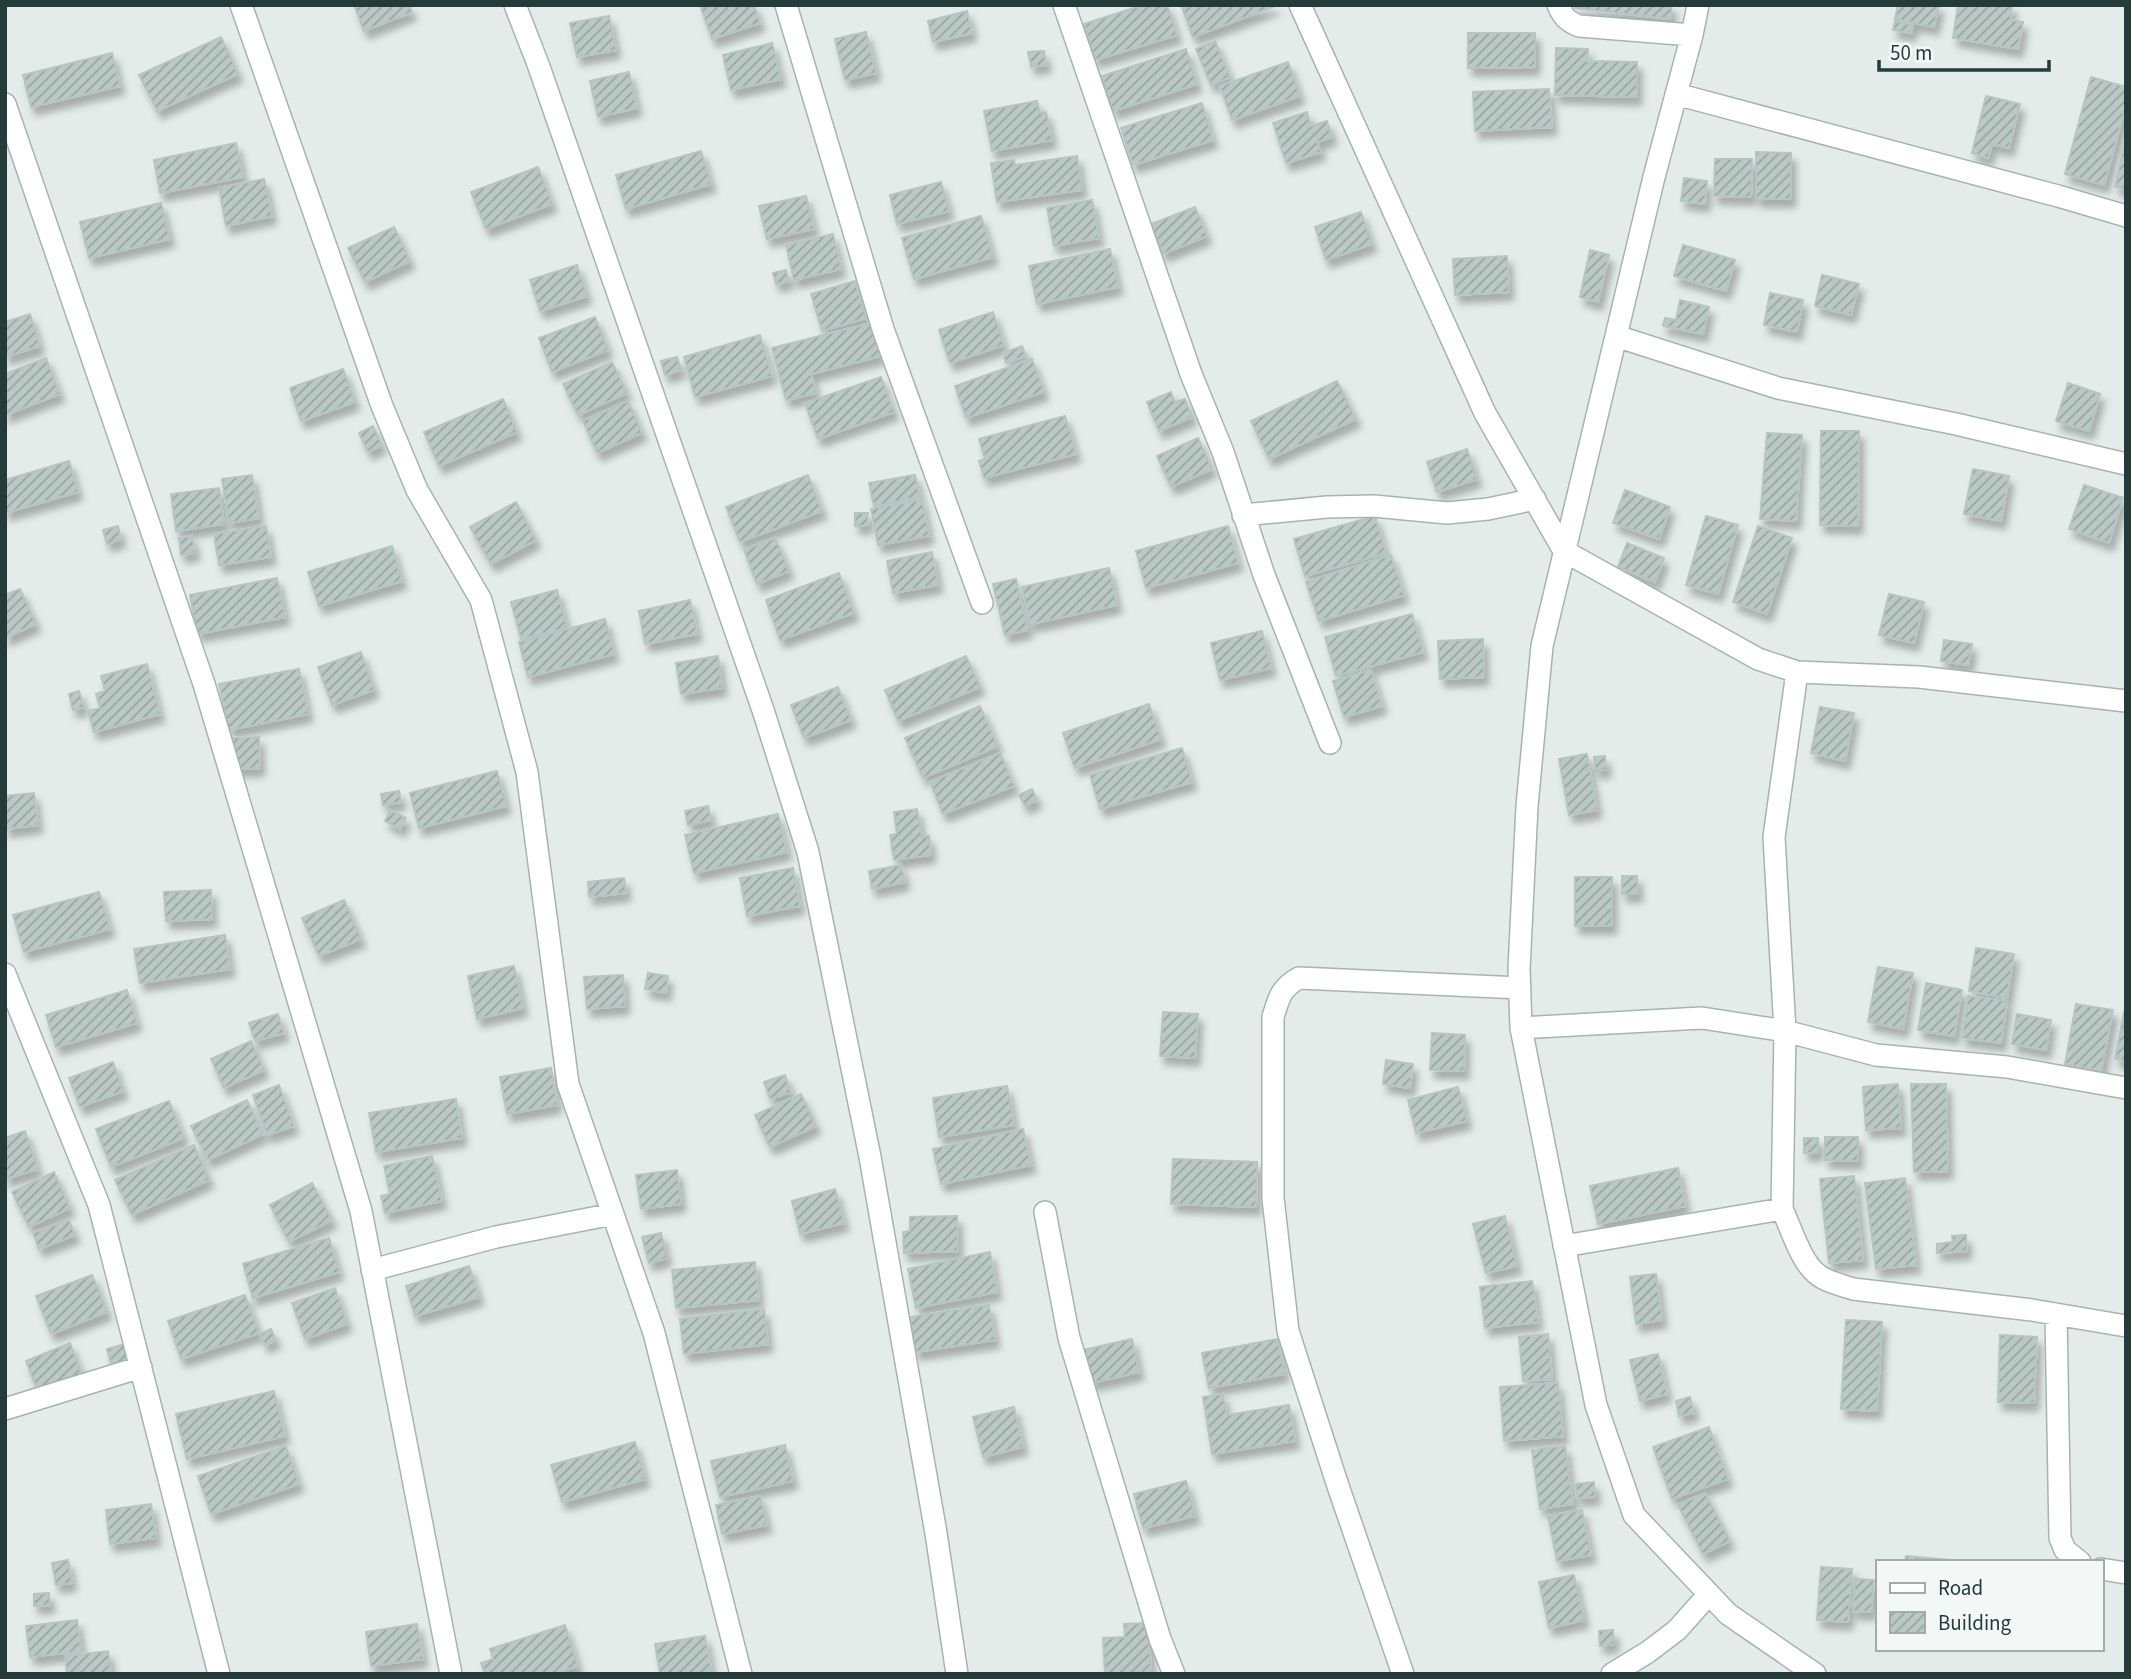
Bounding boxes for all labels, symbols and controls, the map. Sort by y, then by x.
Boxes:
scale bar [1879,28,2049,72]
text: 50 m [1890,38,1932,68]
legend [1876,1560,2103,1651]
text: Road [1938,1573,1983,1603]
text: Building [1938,1608,2012,1638]

